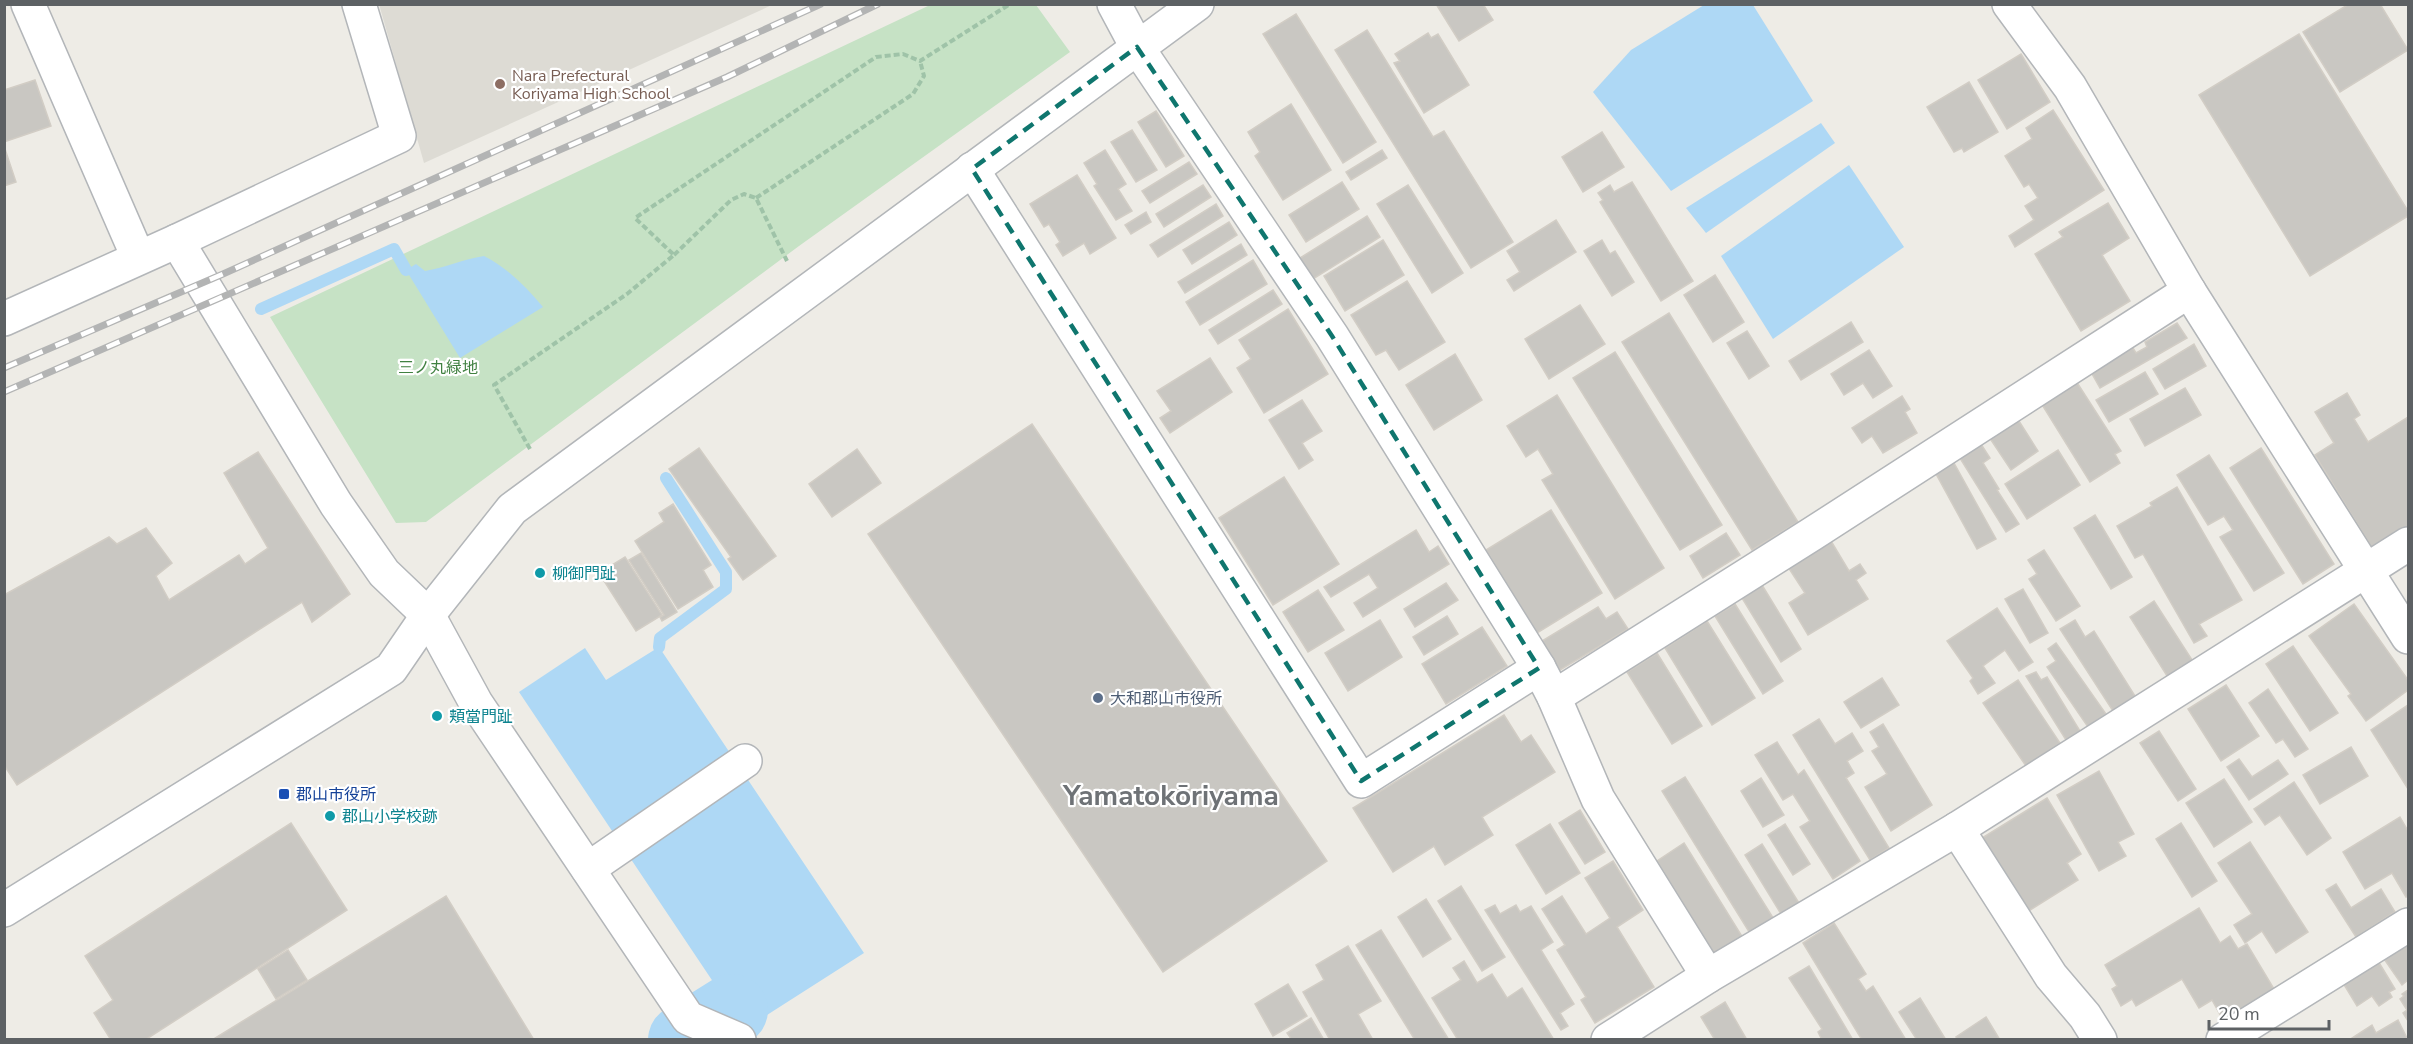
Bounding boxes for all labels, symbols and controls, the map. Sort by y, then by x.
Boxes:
place label: Nara Prefectural Koriyama High School [512,65,671,105]
marker: Nara Prefectural Koriyama High School [493,77,507,91]
park label: 三ノ丸緑地 [398,357,478,379]
place label: 柳御門趾 [552,563,616,585]
marker: 柳御門趾 [533,566,547,580]
place label: 大和郡山市役所 [1110,688,1222,710]
marker: 大和郡山市役所 [1091,691,1105,705]
place label: 頬當門趾 [449,706,513,728]
marker: 頬當門趾 [430,709,444,723]
district label: Yamatokōriyama [1062,777,1279,815]
place label: 郡山市役所 [296,784,376,806]
marker: 郡山市役所 [277,787,291,801]
place label: 郡山小学校跡 [342,806,438,828]
marker: 郡山小学校跡 [323,809,337,823]
scale bar [2209,993,2329,1031]
text: 20 m [2218,1002,2260,1026]

